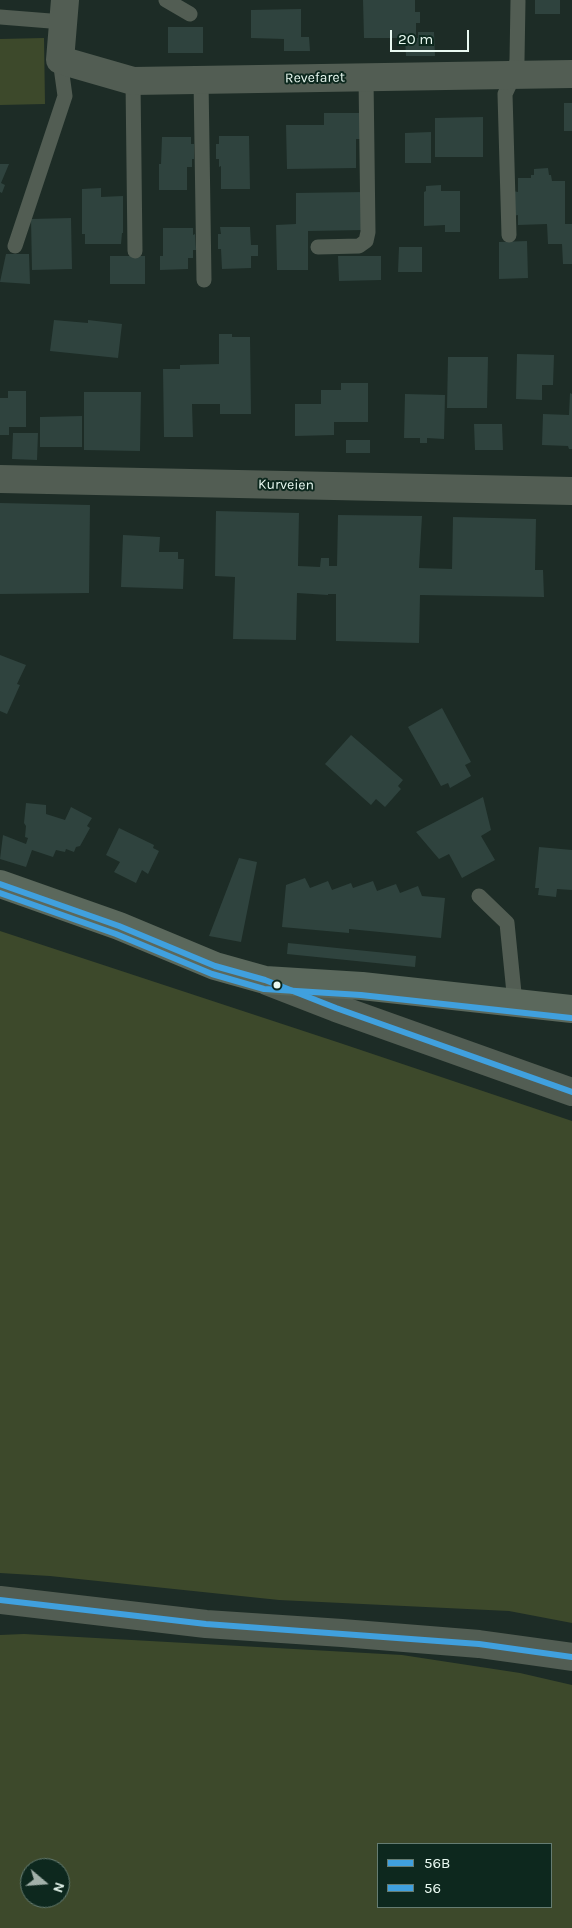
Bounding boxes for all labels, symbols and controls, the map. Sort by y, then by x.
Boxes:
scale bar [392,20,471,52]
text: 20 m [398,30,433,48]
street label: Revefaret [285,69,345,87]
street label: Kurveien [258,476,314,494]
unlabelled marker [272,980,282,990]
legend [377,1843,552,1908]
text: 56B [424,1854,450,1872]
north arrow [20,1858,70,1908]
text: 56 [424,1879,441,1897]
text: N [49,1880,68,1895]

